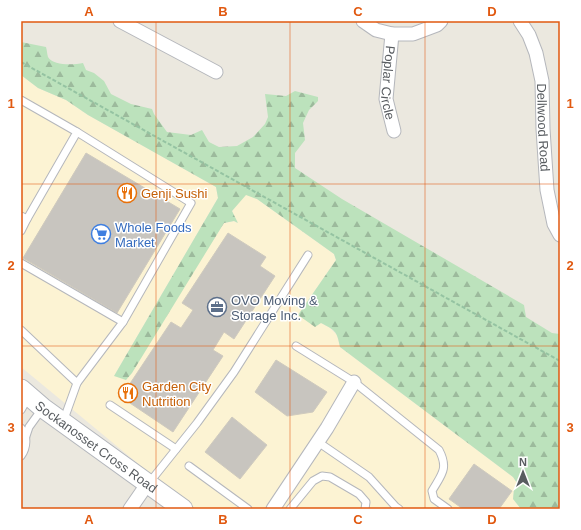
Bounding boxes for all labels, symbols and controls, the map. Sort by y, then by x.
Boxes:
text: A [84,4,94,19]
text: B [218,4,228,19]
text: C [353,4,363,19]
text: D [487,4,497,19]
street label: Poplar Circle [378,45,398,121]
street label: Dellwood Road [534,83,553,172]
text: 1 [7,96,15,111]
text: 1 [566,96,574,111]
restaurant icon: Genji Sushi [116,182,138,204]
place label: Genji Sushi [141,186,208,201]
place label: Whole Foods Market [115,220,192,250]
supermarket icon: Whole Foods Market [90,223,112,245]
text: 2 [7,258,15,273]
text: 2 [566,258,574,273]
place label: OVO Moving & Storage Inc. [231,293,318,323]
office icon: OVO Moving & Storage Inc. [206,296,228,318]
place label: Garden City Nutrition [142,379,212,409]
restaurant icon: Garden City Nutrition [117,382,139,404]
street label: Sockanosset Cross Road [32,398,160,496]
text: 3 [7,420,15,435]
text: 3 [566,420,574,435]
north arrow [503,452,543,492]
text: N [519,456,527,468]
text: A [84,512,94,527]
text: B [218,512,228,527]
text: C [353,512,363,527]
text: D [487,512,497,527]

